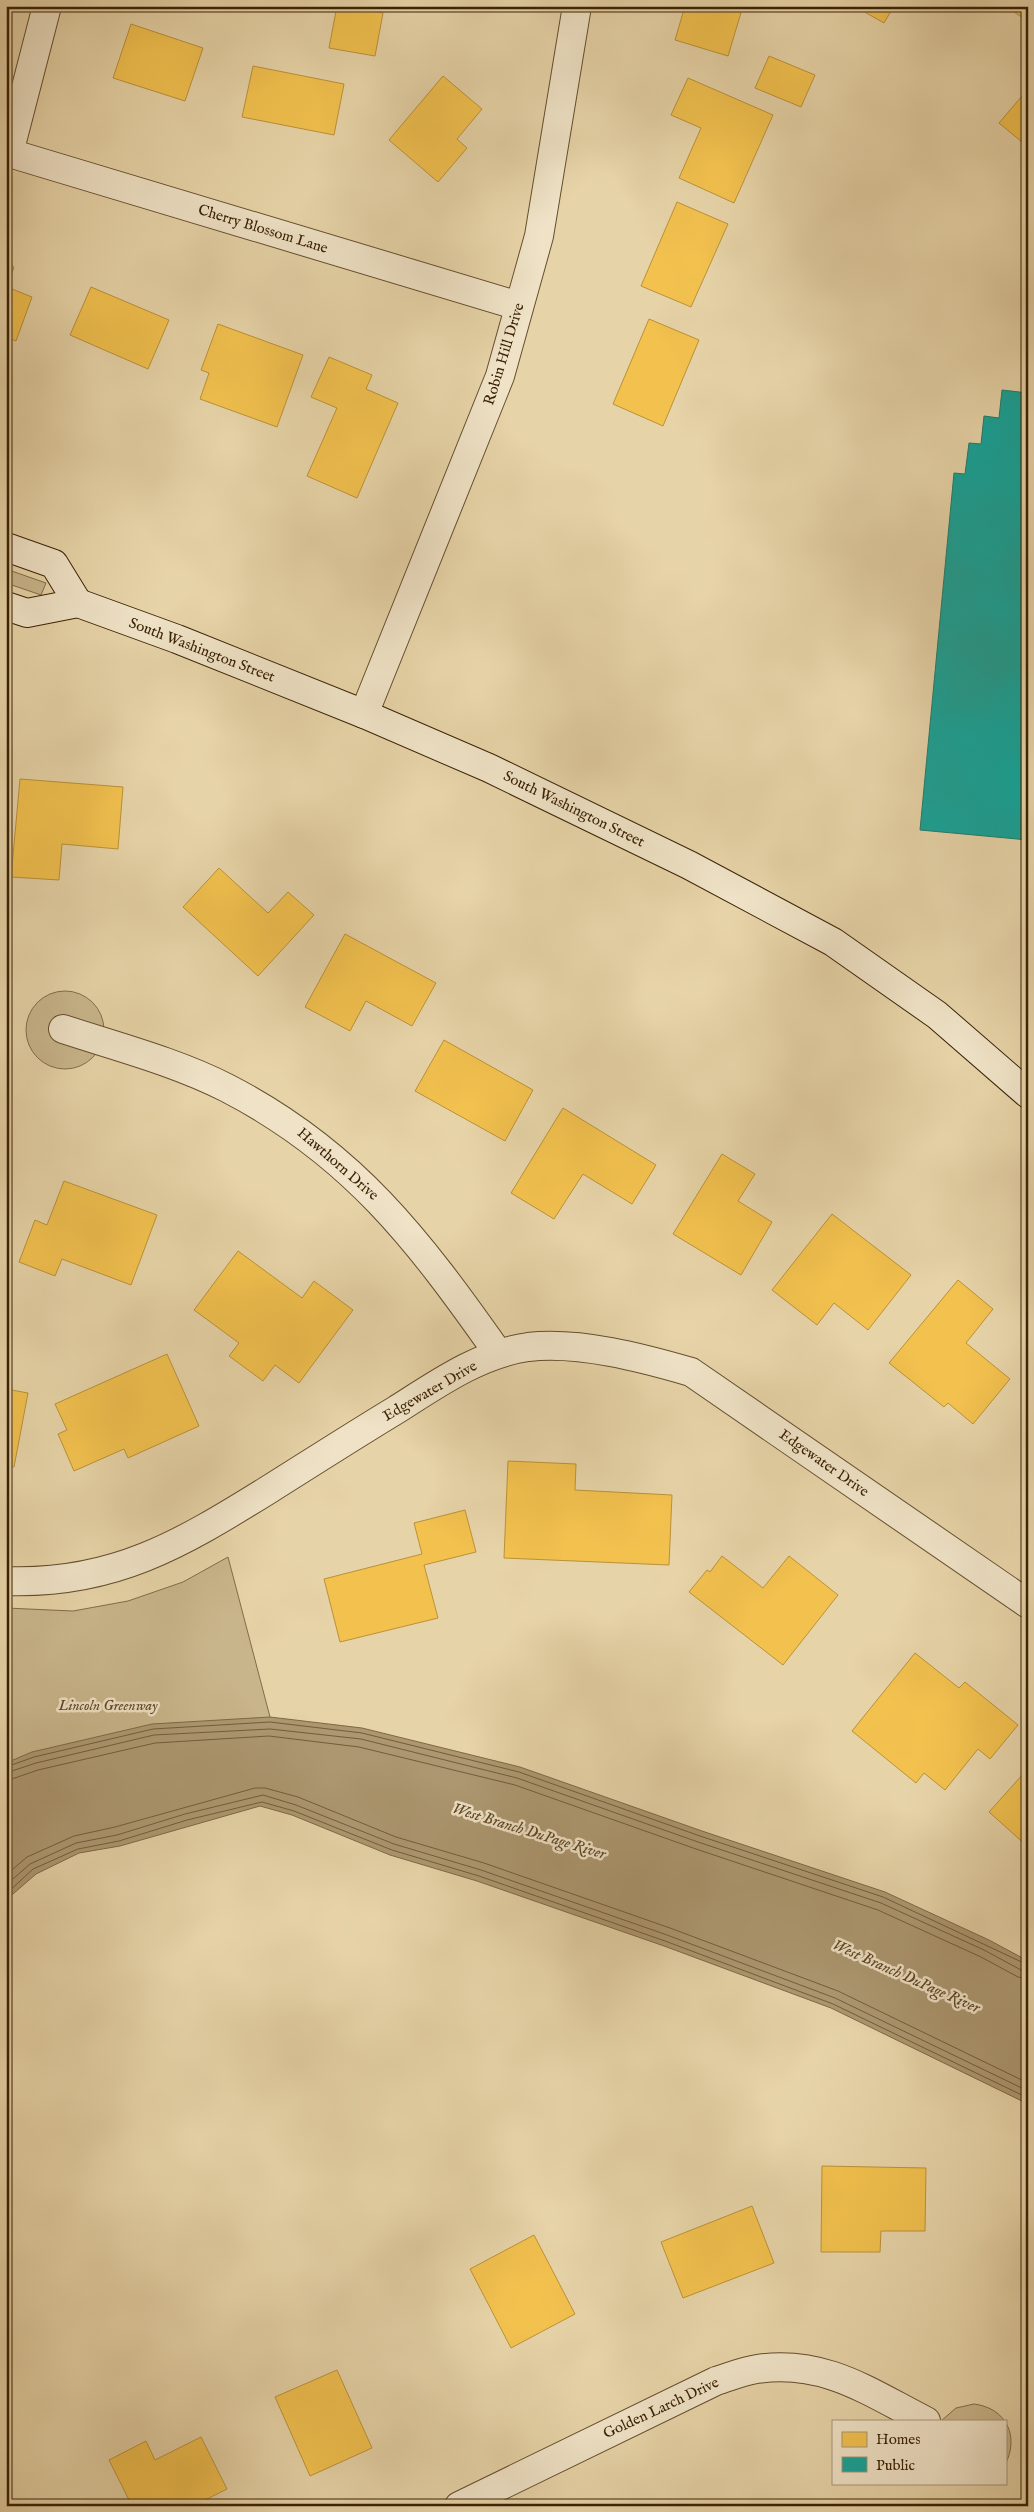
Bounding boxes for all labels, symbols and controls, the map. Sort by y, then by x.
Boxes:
street label: Cherry Blossom Lane [196,200,330,258]
street label: Robin Hill Drive [479,300,529,407]
street label: South Washington Street [126,613,278,687]
street label: South Washington Street [500,767,648,851]
street label: Hawthorn Drive [293,1123,383,1205]
street label: Edgewater Drive [380,1356,481,1426]
street label: Edgewater Drive [775,1425,873,1501]
park label: Lincoln Greenway [57,1696,158,1715]
water label: West Branch DuPage River [450,1799,610,1865]
water label: West Branch DuPage River [829,1935,984,2019]
street label: Golden Larch Drive [600,2373,722,2443]
legend [832,2420,1006,2484]
text: Homes [876,2430,920,2449]
text: Public [876,2456,915,2475]

